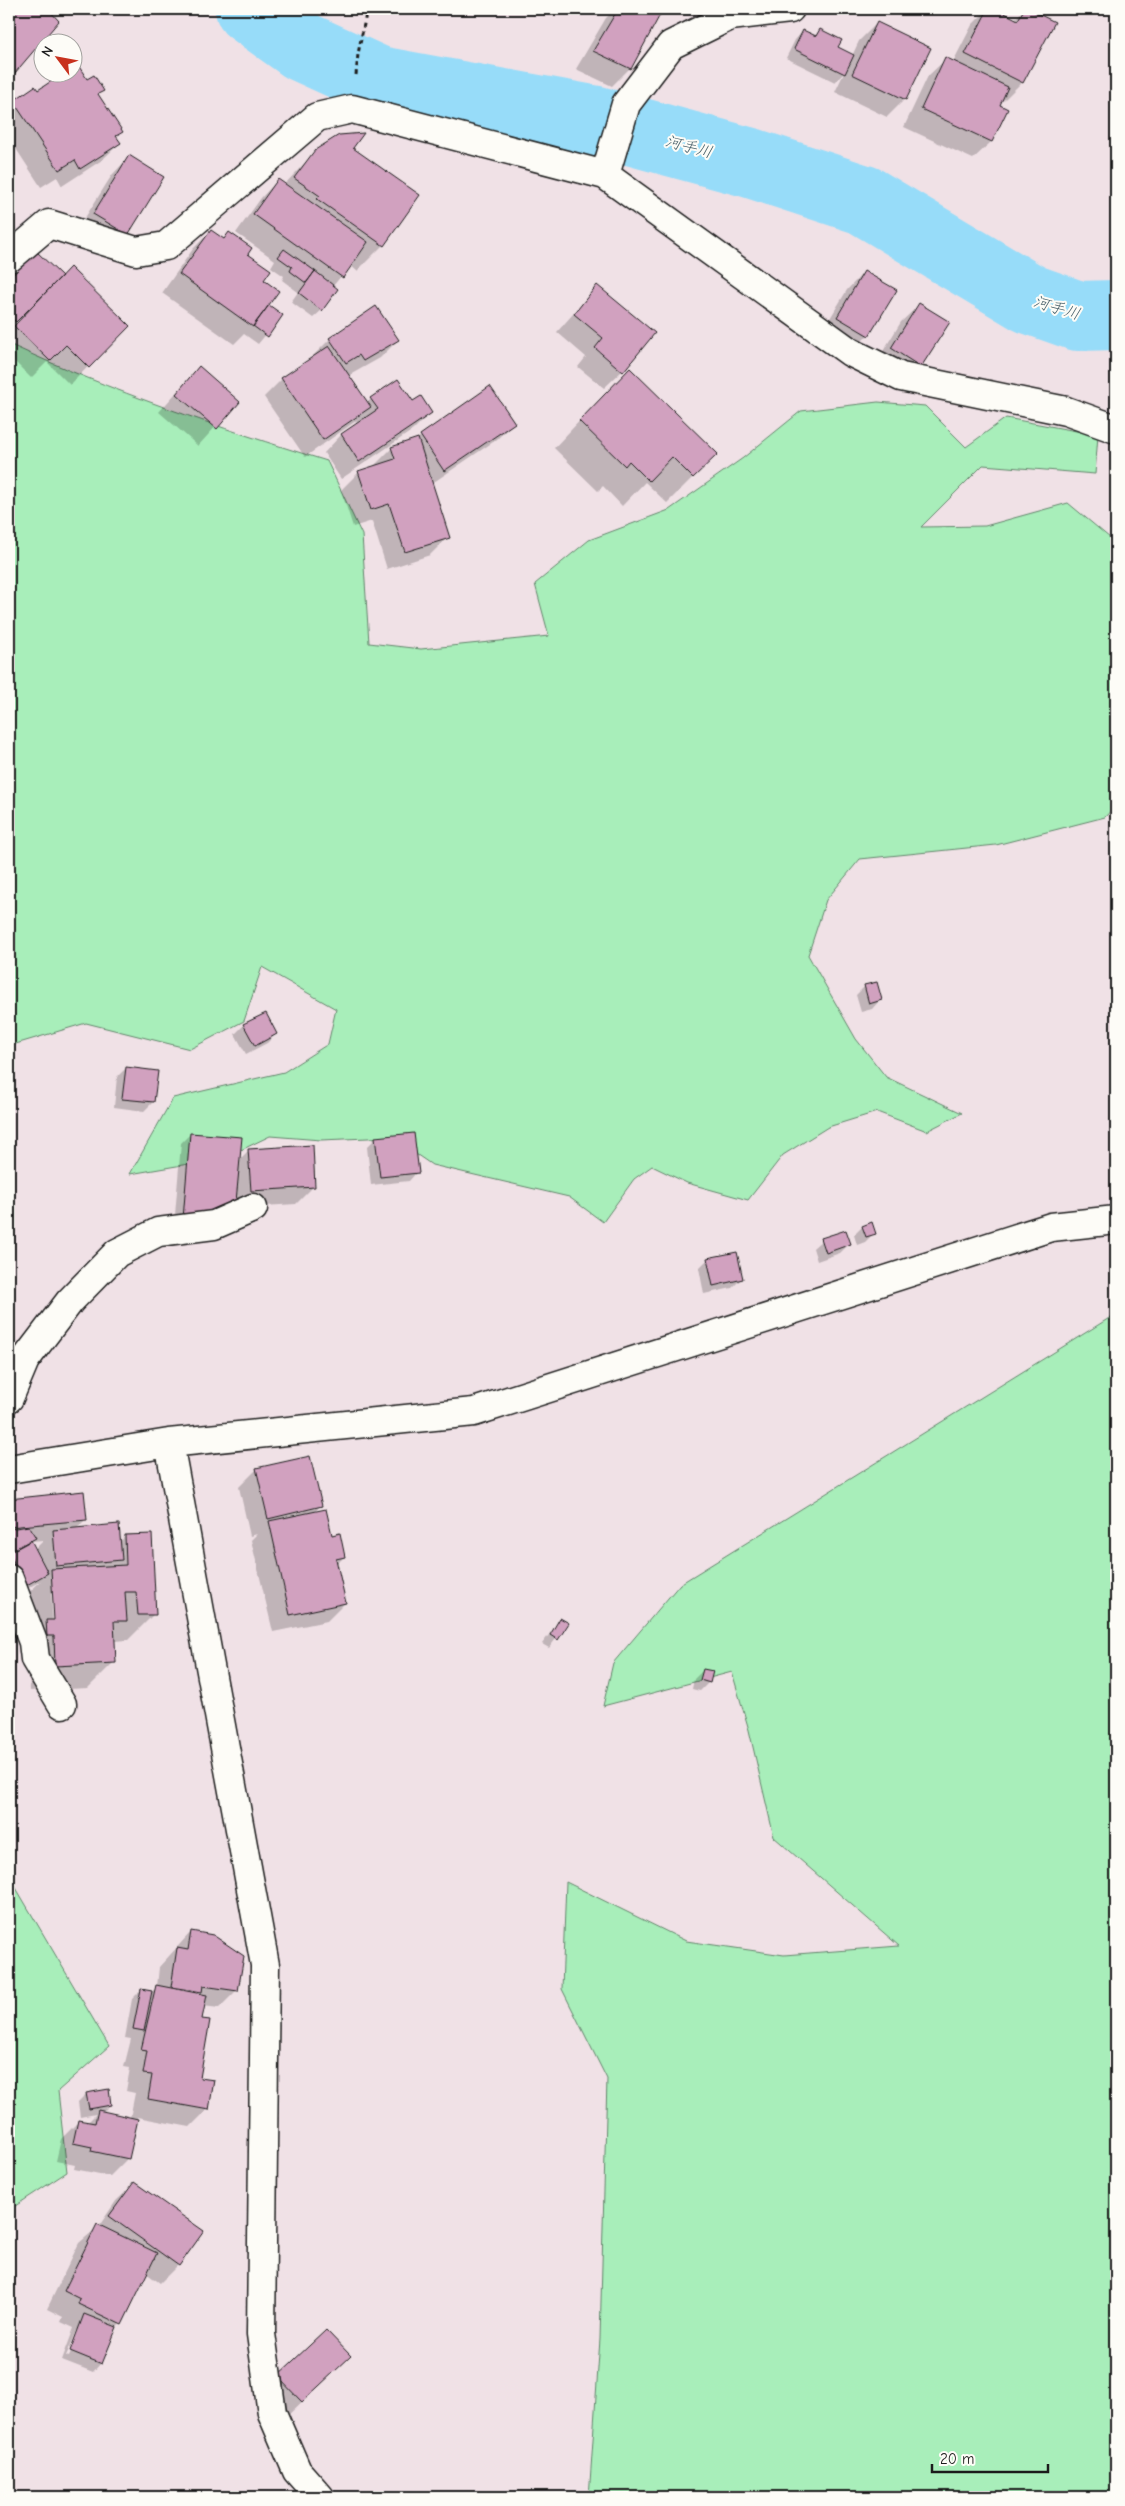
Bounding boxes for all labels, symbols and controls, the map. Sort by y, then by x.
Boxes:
north arrow [32,32,82,82]
text: N [38,43,57,60]
water label: 河手川 [663,132,714,162]
water label: 河手川 [1031,292,1082,324]
scale bar [932,2441,1049,2473]
text: 20 m [940,2450,974,2468]

